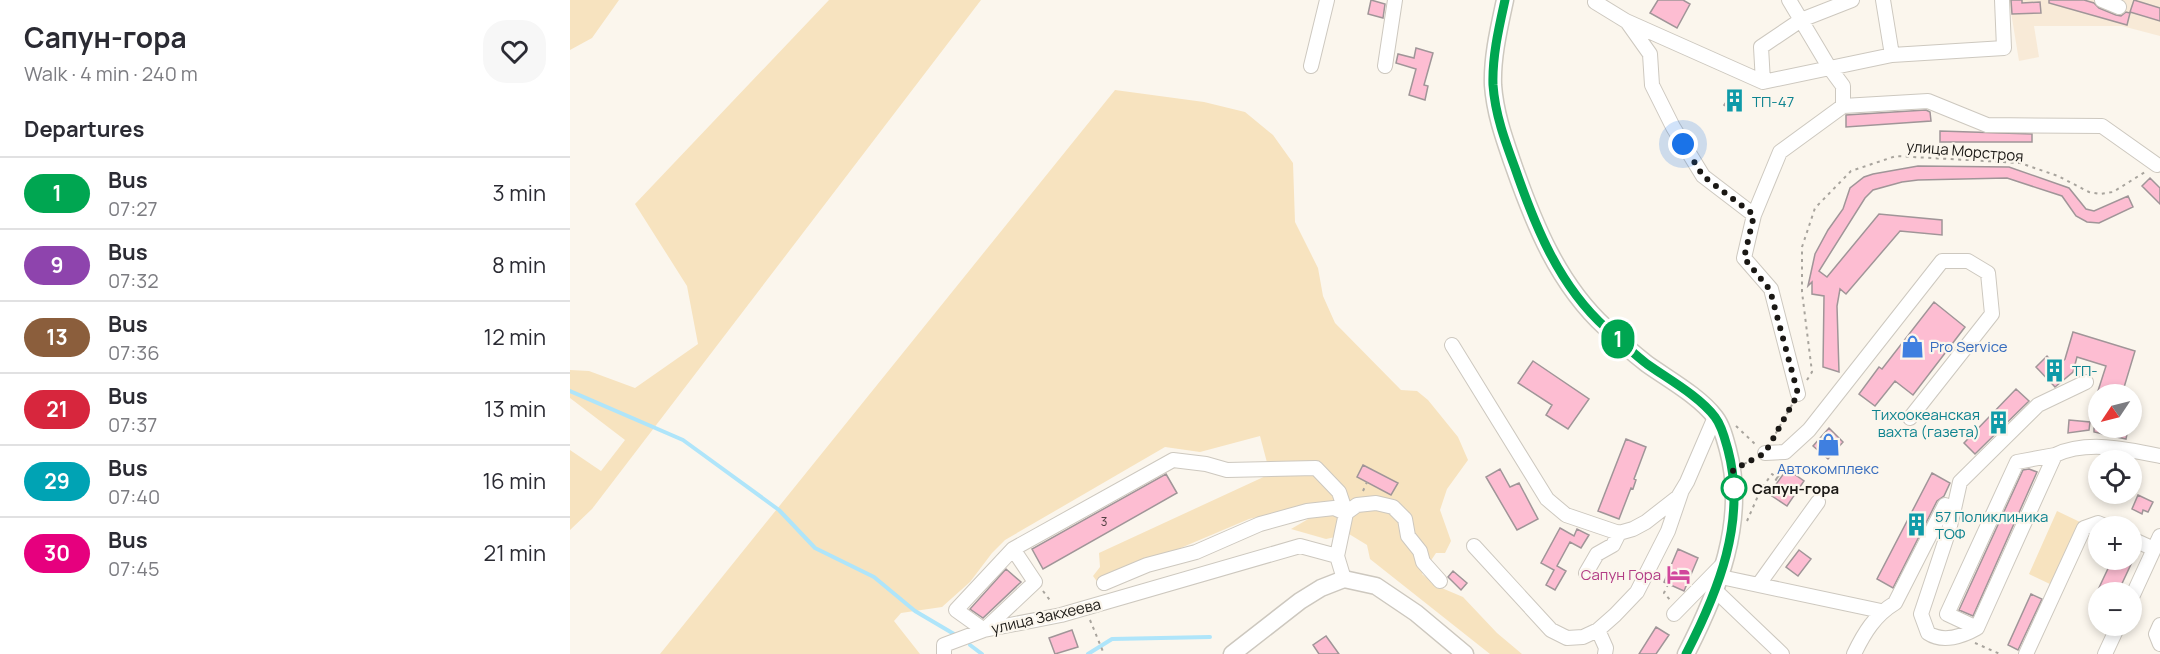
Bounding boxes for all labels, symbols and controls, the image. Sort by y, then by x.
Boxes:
text: Сапун-гора [24,18,187,56]
button: heart [483,20,546,83]
text: Walk · 4 min · 240 m [24,60,198,87]
building icon: ТП-47 [1721,88,1747,114]
place label: ТП-47 [1752,91,1794,112]
text: Departures [24,114,144,144]
your location [1668,129,1698,159]
street label: улица Морстроя [1906,135,2024,167]
text: Bus [108,165,148,195]
text: 3 min [493,178,546,208]
text: 1 [52,179,62,207]
text: 07:27 [108,195,158,222]
text: Bus [108,237,148,267]
text: 8 min [492,250,546,280]
text: 9 [50,251,64,279]
text: 07:32 [108,267,159,294]
text: Bus [108,309,148,339]
line badge: 1 [1598,320,1638,358]
text: 12 min [484,322,546,352]
text: 13 [46,323,68,351]
text: 1 [1613,325,1623,353]
shop icon: Pro Service [1899,333,1925,359]
place label: Pro Service [1930,336,2008,357]
text: 07:36 [108,339,160,366]
building icon: ТП- [2041,357,2067,383]
place label: ТП- [2072,360,2098,381]
text: Bus [108,381,148,411]
north arrow [2088,384,2142,438]
map controls [2088,384,2142,636]
text: 13 min [484,394,546,424]
text: 21 [46,395,68,423]
place label: Тихоокеанская вахта (газета) [1872,404,1980,442]
building icon: Тихоокеанская вахта (газета) [1985,410,2011,436]
text: 07:37 [108,411,157,438]
shop icon: Автокомплекс [1815,431,1841,457]
button: locate [2088,450,2142,504]
text: Bus [108,453,148,483]
place label: Автокомплекс [1777,458,1879,479]
text: 16 min [483,466,546,496]
text: 29 [44,467,70,495]
marker: Сапун-гора [1721,475,1747,501]
place label: Сапун-гора [1752,478,1839,499]
text: 07:40 [108,483,160,510]
place label: 57 Поликлиника ТОФ [1935,506,2048,544]
building icon: 57 Поликлиника ТОФ [1904,512,1930,538]
house number: 3 [1101,513,1107,530]
button: + [2088,516,2142,570]
text: Bus [108,525,148,555]
text: 21 min [484,538,546,568]
text: 30 [44,539,70,567]
text: 07:45 [108,555,160,582]
hotel icon: Сапун Гора [1666,561,1692,587]
place label: Сапун Гора [1581,564,1661,585]
button: − [2088,582,2142,636]
street label: улица Закхеева [989,593,1103,639]

